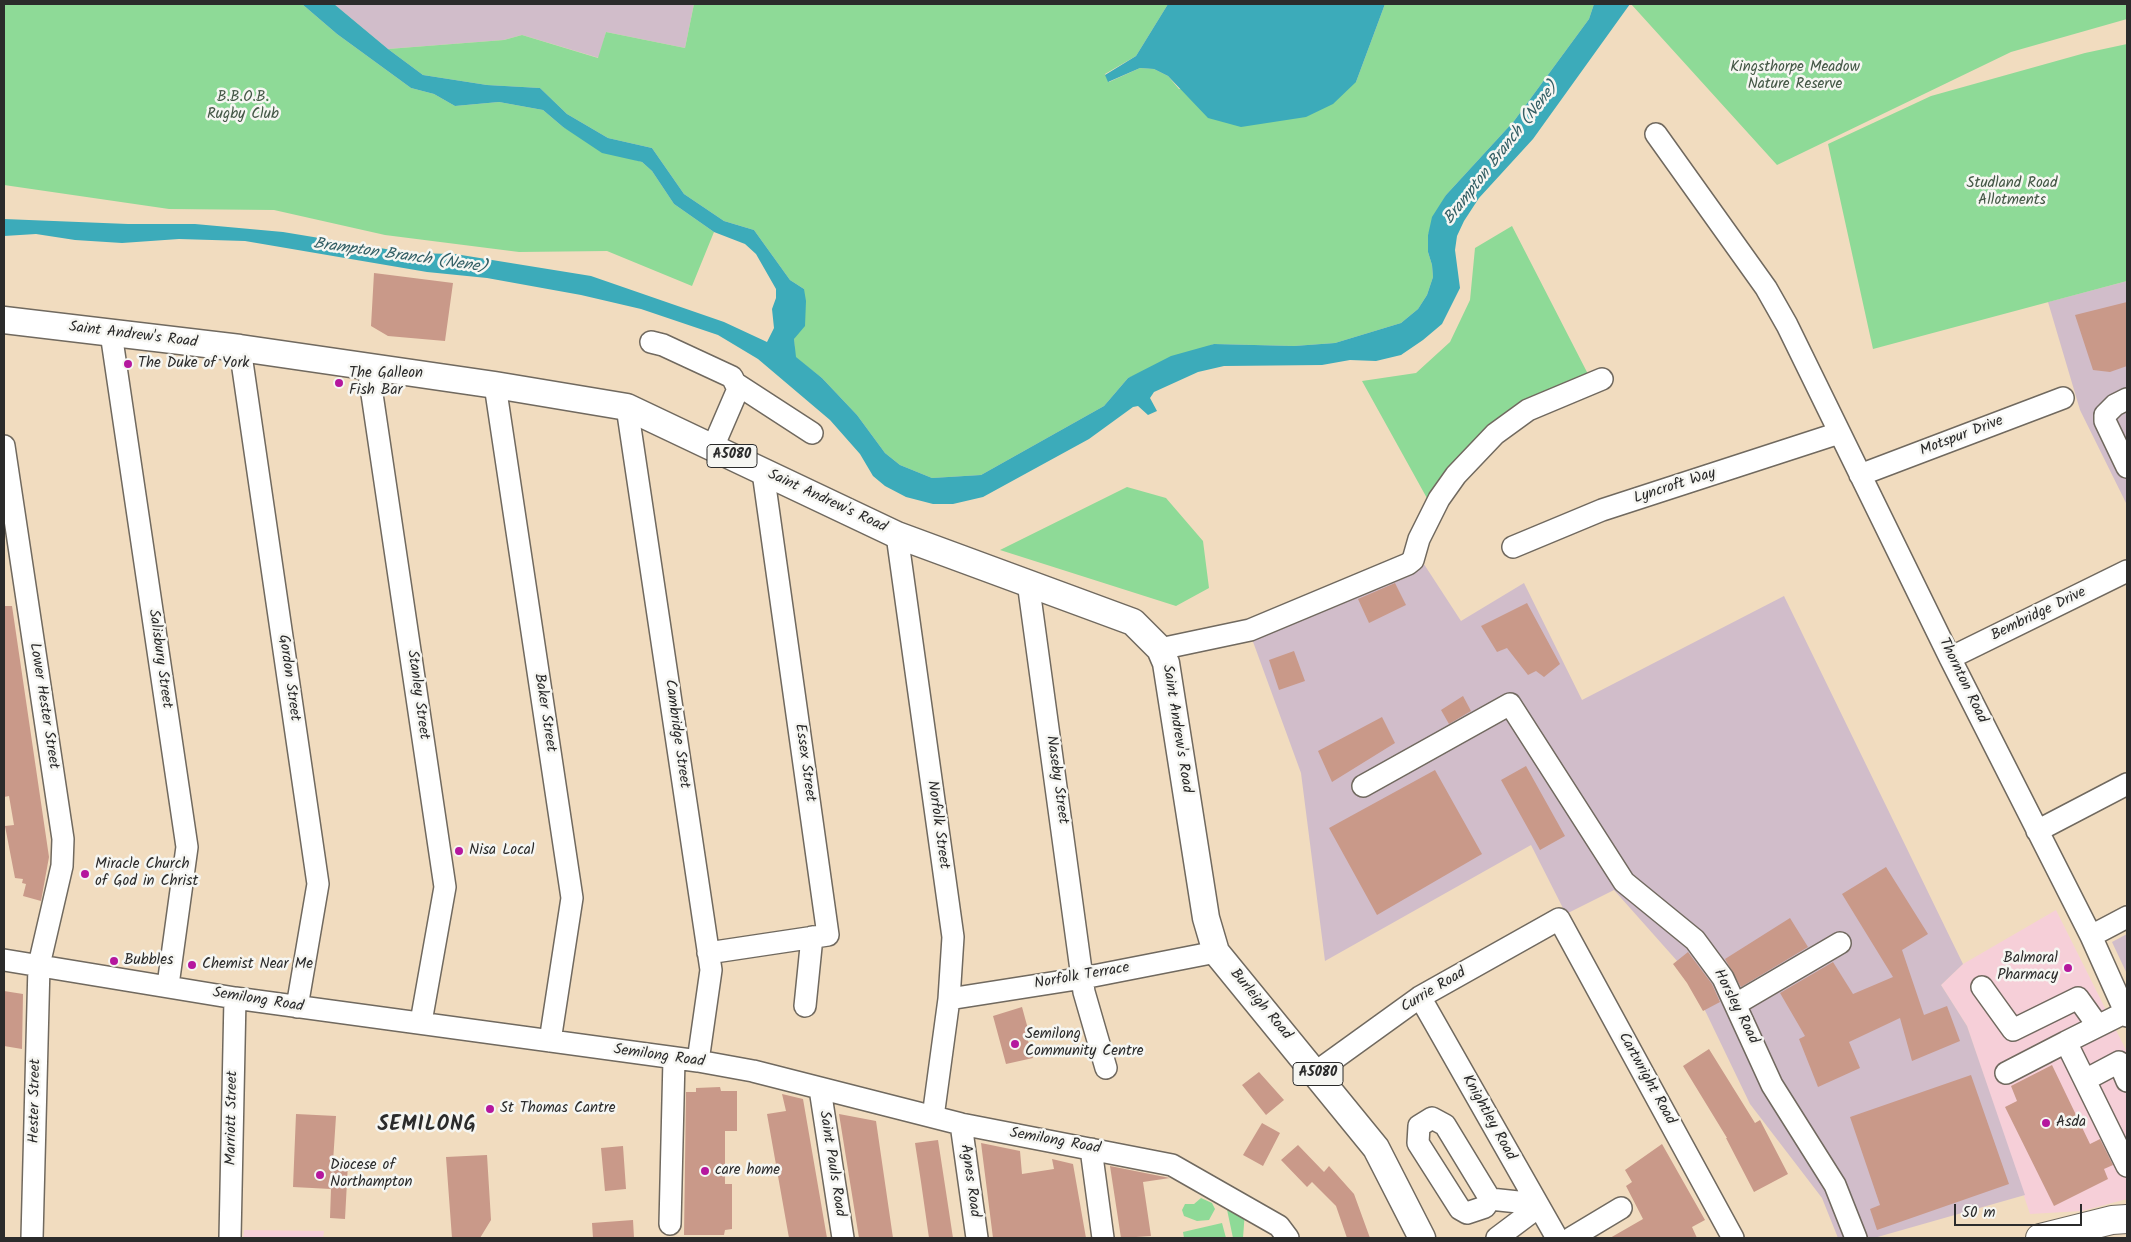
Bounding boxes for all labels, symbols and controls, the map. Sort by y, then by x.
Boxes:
park label: Kingsthorpe Meadow Nature Reserve [1730,59,1860,94]
water label: Brampton Branch (Nene) [1441,79,1563,229]
park label: B.B.O.B. Rugby Club [207,89,279,124]
park label: Studland Road Allotments [1967,175,2057,210]
water label: Brampton Branch (Nene) [312,235,488,279]
street label: Saint Andrew's Road [68,319,198,353]
place label: The Duke of York [138,355,249,373]
marker: The Duke of York [122,358,134,370]
place label: The Galleon Fish Bar [349,365,423,400]
marker: The Galleon Fish Bar [333,377,345,389]
street label: Motspur Drive [1918,413,2006,461]
road number: A5080 [707,444,757,468]
street label: Lyncroft Way [1632,465,1718,509]
street label: Saint Andrew's Road [765,466,889,538]
street label: Bembridge Drive [1989,584,2089,646]
street label: Salisbury Street [143,608,175,710]
street label: Gordon Street [273,634,303,722]
street label: Thornton Road [1934,635,1990,727]
street label: Lower Hester Street [24,642,62,770]
street label: Stanley Street [402,649,432,741]
street label: Saint Andrew's Road [1157,664,1195,794]
street label: Baker Street [529,672,559,754]
street label: Cambridge Street [659,678,693,790]
street label: Essex Street [790,723,818,803]
street label: Naseby Street [1041,735,1071,825]
street label: Norfolk Street [922,780,952,870]
place label: Nisa Local [469,842,535,860]
marker: Nisa Local [453,845,465,857]
place label: Miracle Church of God in Christ [95,856,198,891]
marker: Miracle Church of God in Christ [79,868,91,880]
place label: Balmoral Pharmacy [1997,950,2058,985]
place label: Bubbles [124,952,173,970]
marker: Bubbles [108,955,120,967]
place label: Chemist Near Me [202,956,313,974]
marker: Chemist Near Me [186,959,198,971]
street label: Norfolk Terrace [1033,960,1131,994]
marker: Balmoral Pharmacy [2062,962,2074,974]
street label: Currie Road [1398,965,1470,1017]
street label: Burleigh Road [1225,966,1295,1044]
street label: Horsley Road [1708,966,1762,1048]
street label: Semilong Road [211,985,305,1017]
place label: Semilong Community Centre [1025,1026,1144,1061]
street label: Cartwright Road [1613,1030,1679,1128]
marker: Semilong Community Centre [1009,1038,1021,1050]
street label: Semilong Road [612,1042,706,1072]
street label: Hester Street [26,1058,46,1144]
road number: A5080 [1293,1062,1343,1086]
street label: Marriott Street [223,1070,243,1166]
street label: Knightley Road [1457,1072,1519,1164]
place label: St Thomas Cantre [500,1100,616,1118]
marker: St Thomas Cantre [484,1103,496,1115]
street label: Saint Pauls Road [814,1110,848,1218]
place label: Asda [2056,1114,2086,1132]
district label: SEMILONG [376,1115,478,1139]
marker: Asda [2040,1117,2052,1129]
street label: Semilong Road [1008,1125,1102,1159]
street label: Agnes Road [955,1143,983,1219]
place label: Diocese of Northampton [330,1157,412,1192]
place label: care home [715,1162,780,1180]
marker: care home [699,1165,711,1177]
marker: Diocese of Northampton [314,1169,326,1181]
scale bar [1956,1194,2084,1226]
text: 50 m [1962,1201,1996,1225]

